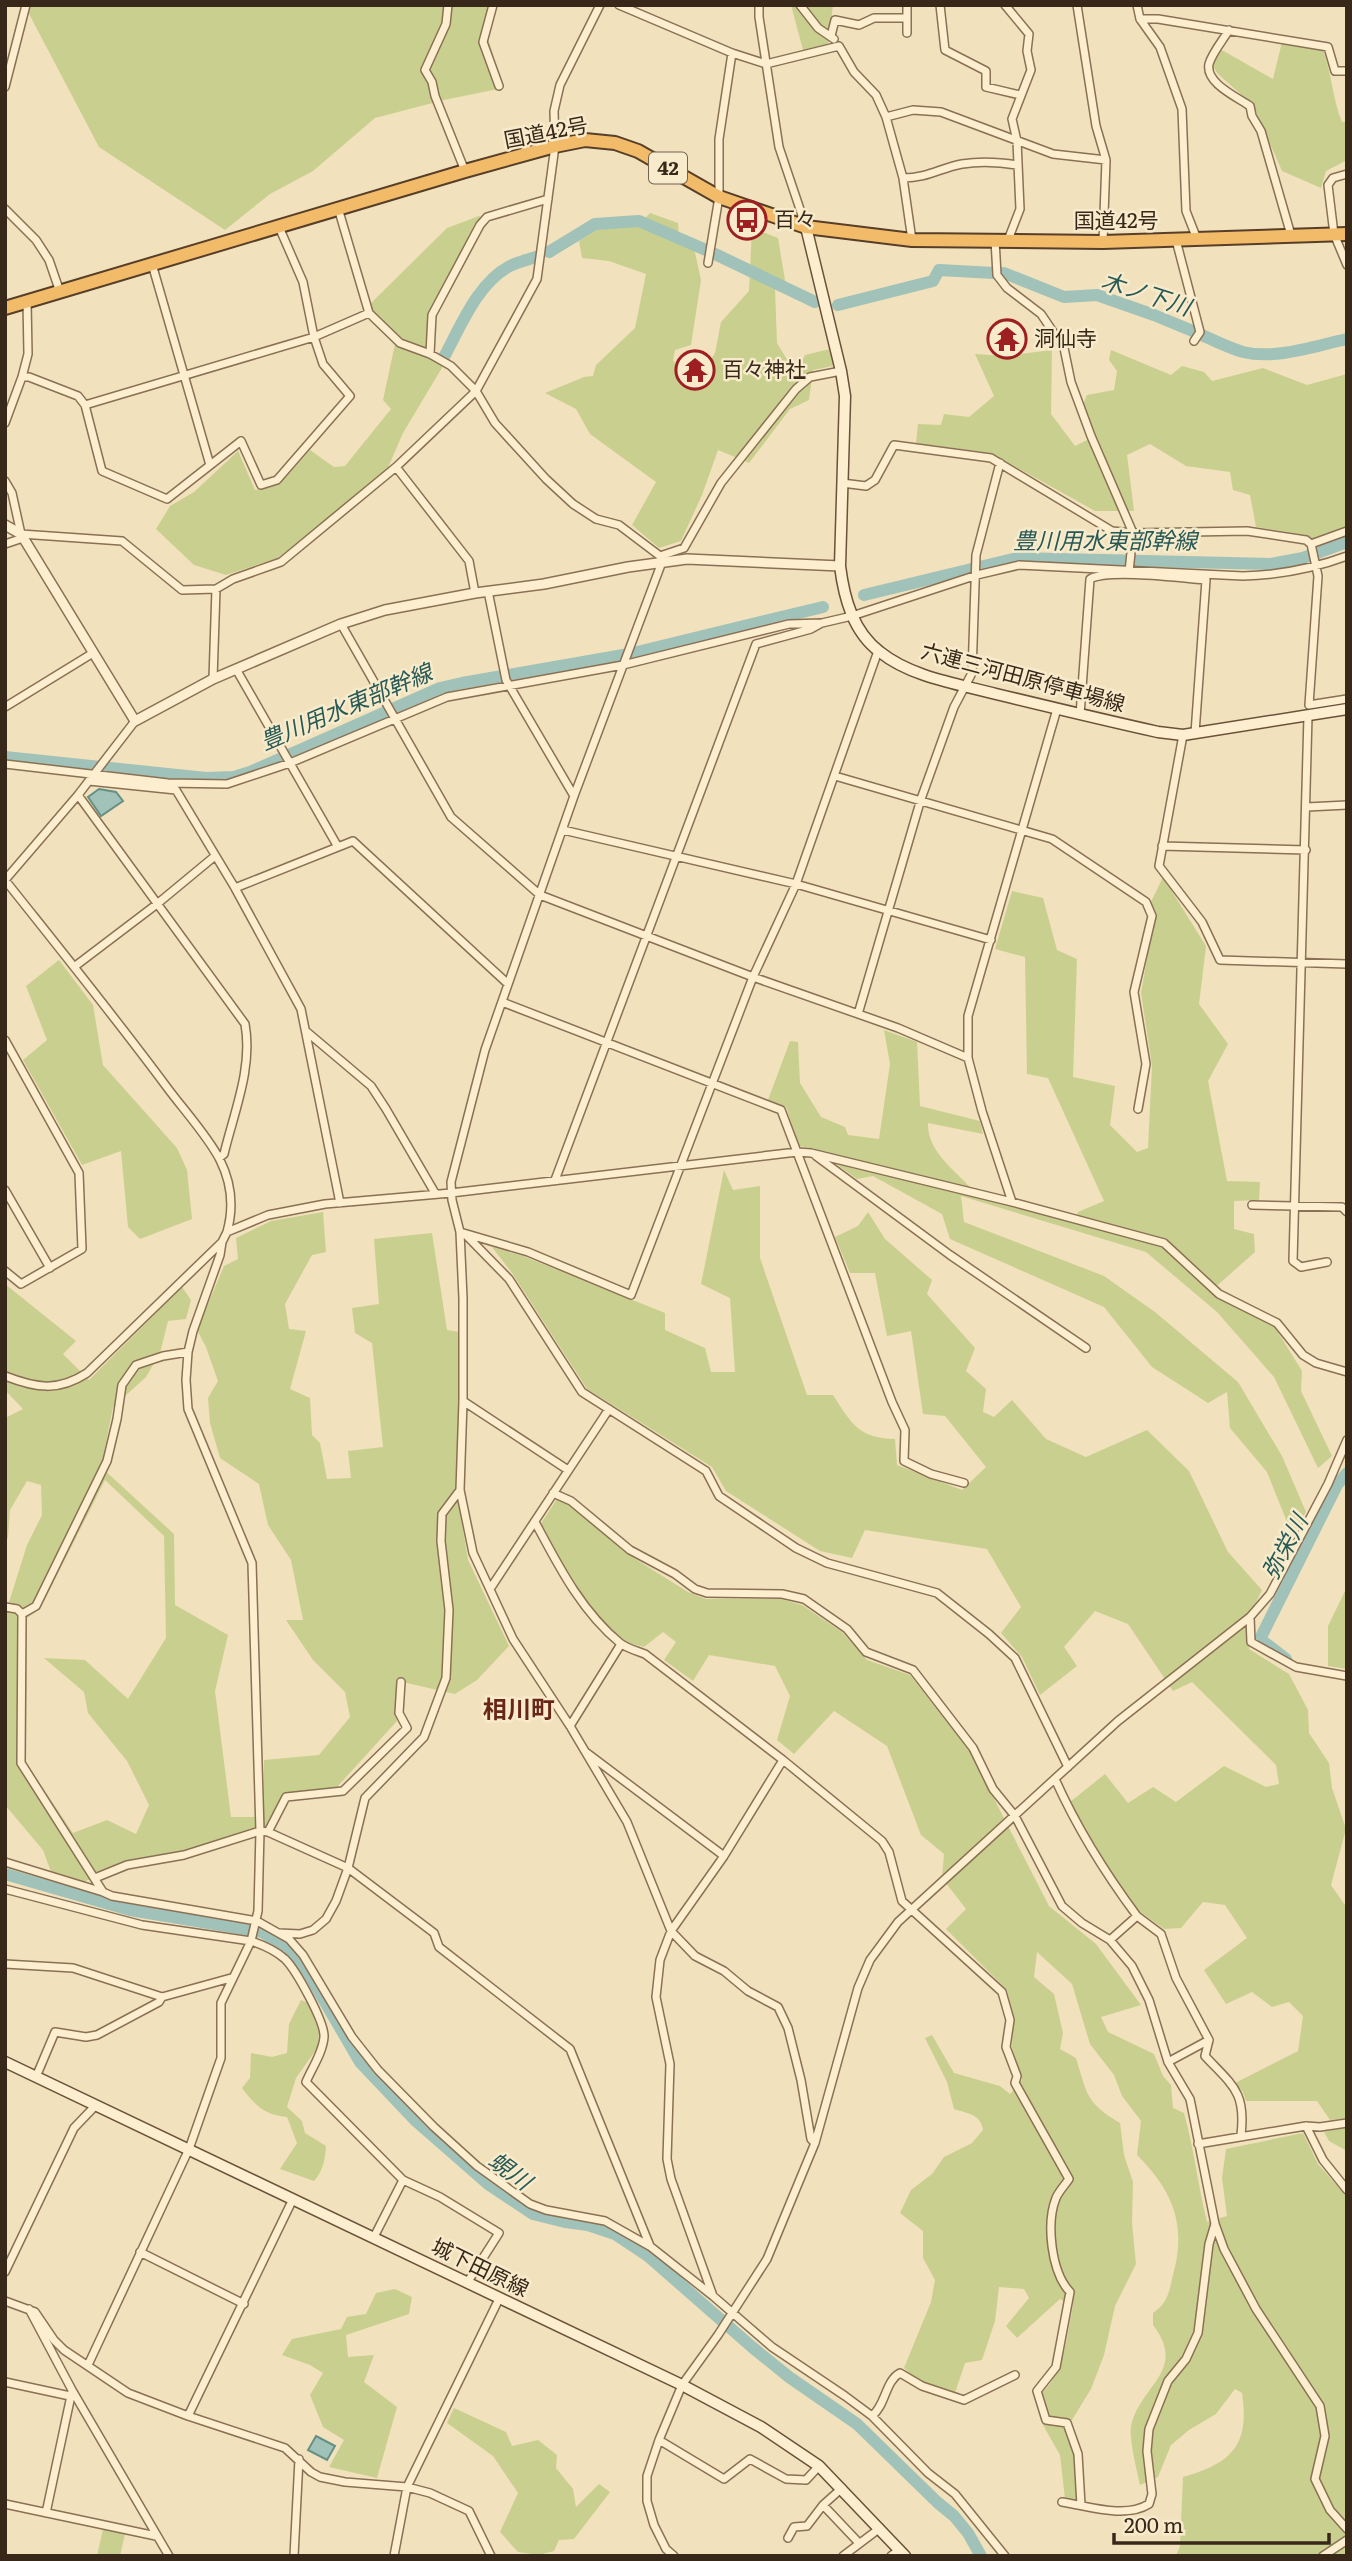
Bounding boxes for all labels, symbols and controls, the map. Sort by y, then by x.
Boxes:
street label: 国道42号 [501,107,590,154]
road number: 42 [649,152,687,184]
bus stop icon: 百々 [726,199,768,241]
place label: 百々 [774,202,816,233]
street label: 国道42号 [1073,203,1159,234]
water label: 木ノ下川 [1098,262,1198,323]
temple icon: 洞仙寺 [986,318,1028,360]
place label: 洞仙寺 [1034,321,1097,352]
temple icon: 百々神社 [674,349,716,391]
place label: 百々神社 [722,352,806,383]
water label: 豊川用水東部幹線 [1013,522,1200,556]
street label: 六連三河田原停車場線 [918,633,1129,718]
water label: 豊川用水東部幹線 [254,652,439,757]
water label: 弥栄川 [1252,1505,1316,1585]
district label: 相川町 [483,1690,555,1725]
water label: 蜆川 [483,2142,542,2198]
street label: 城下田原線 [427,2229,535,2303]
scale bar [1114,2502,1329,2546]
text: 200 m [1124,2508,1184,2539]

